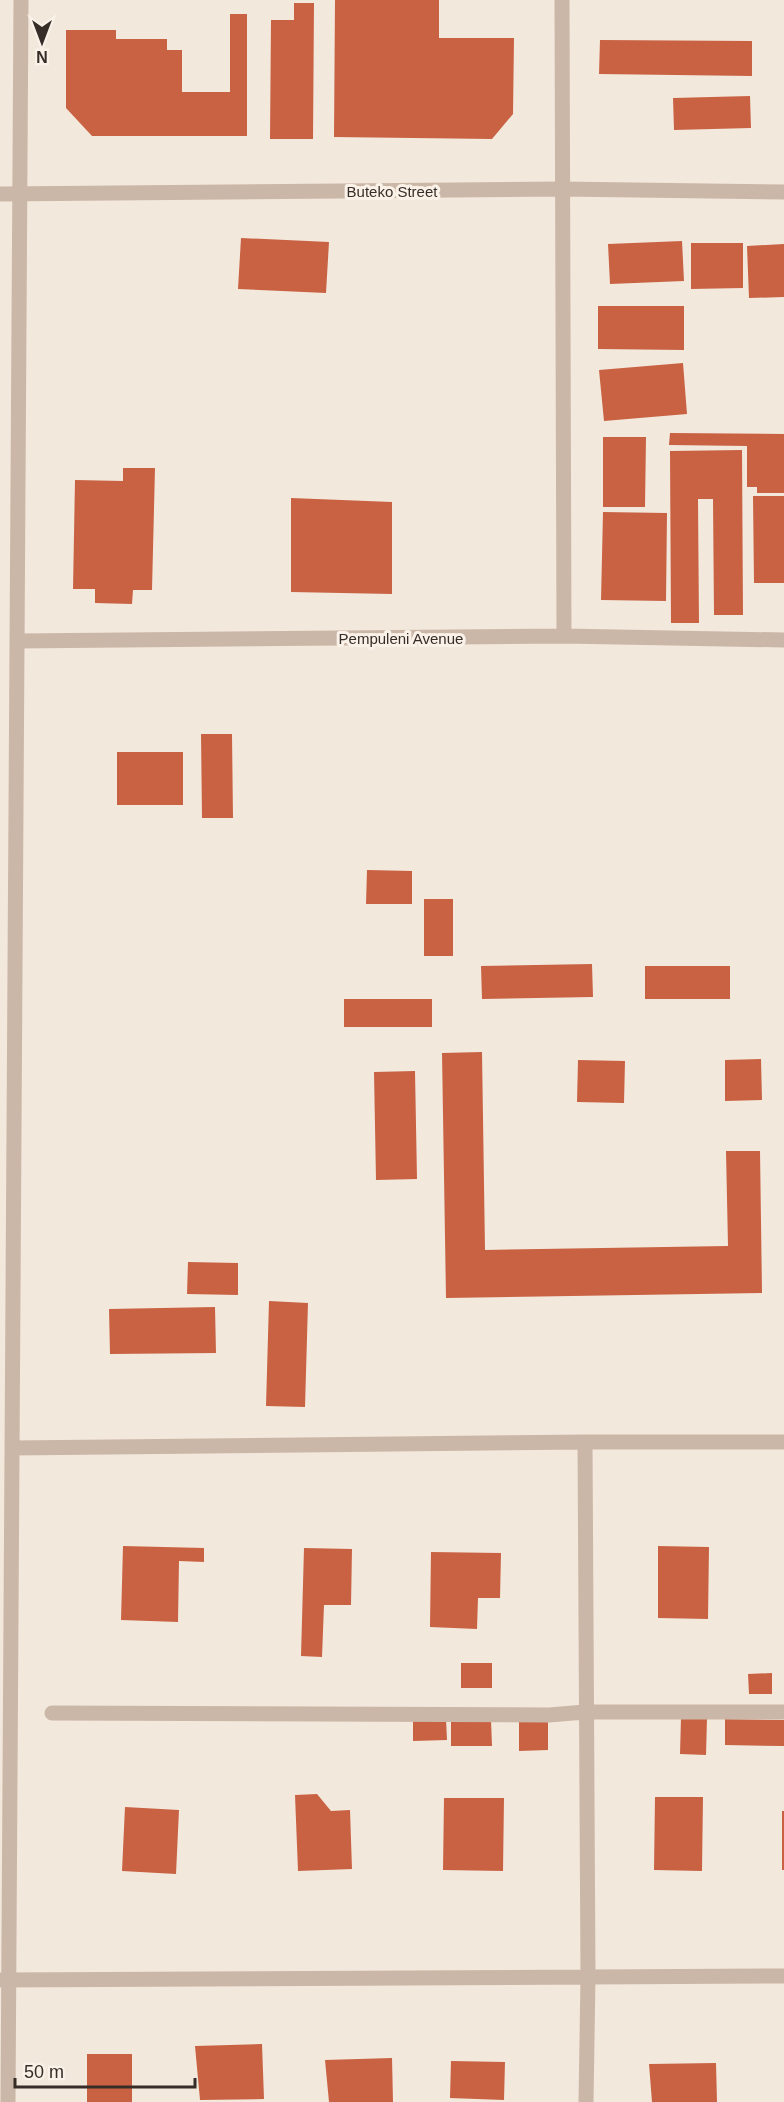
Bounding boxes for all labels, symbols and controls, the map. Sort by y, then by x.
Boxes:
north arrow [12,12,72,72]
text: N [36,48,48,65]
street label: Buteko Street [347,183,438,200]
street label: Pempuleni Avenue [339,630,463,647]
scale bar [15,2051,195,2089]
text: 50 m [24,2062,64,2082]

